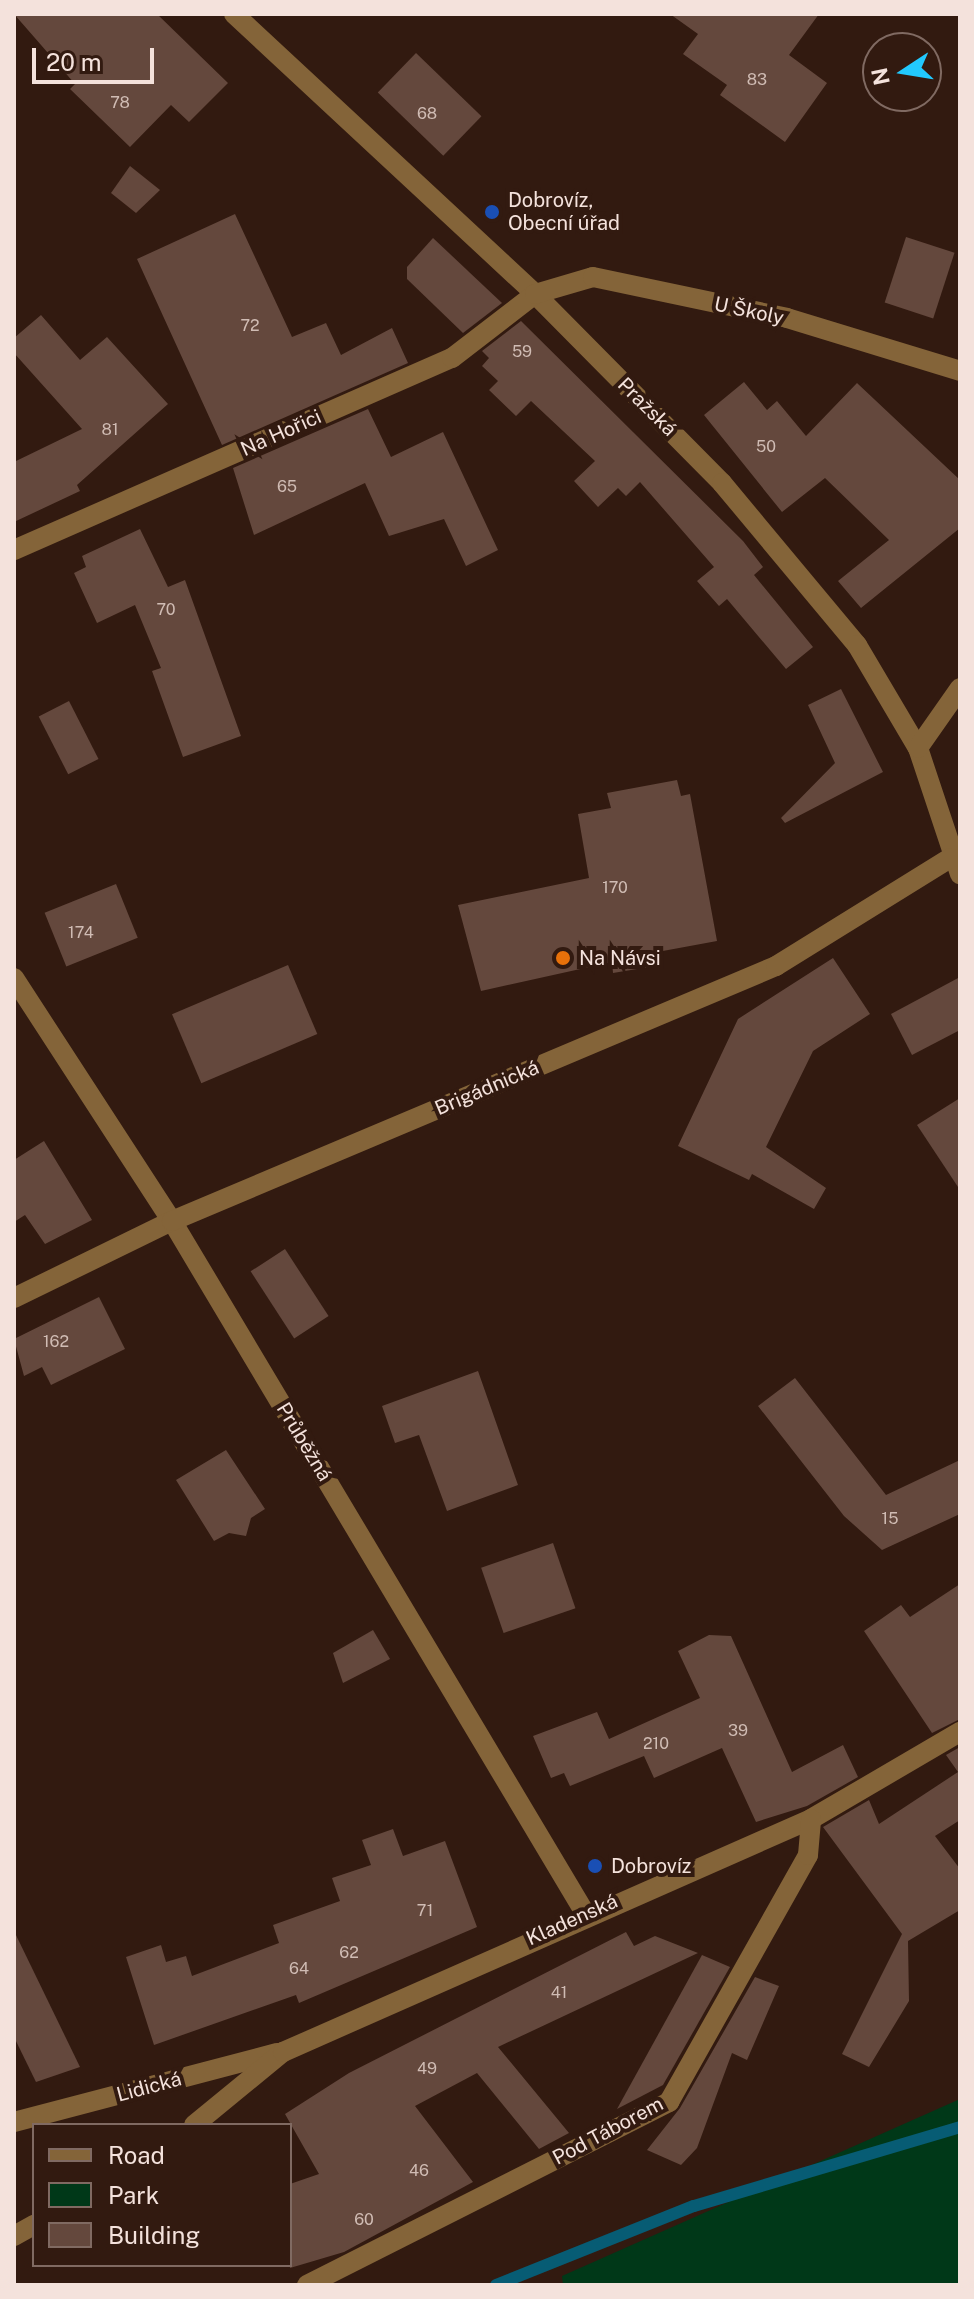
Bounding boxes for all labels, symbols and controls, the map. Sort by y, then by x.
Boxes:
scale bar [36,32,158,82]
north arrow [862,32,942,112]
text: 20 m [46,48,102,76]
text: N [866,65,895,88]
house number: 83 [747,70,767,90]
house number: 78 [110,93,130,113]
house number: 68 [417,104,437,124]
place label: Dobrovíz, Obecní úřad [508,188,620,235]
marker: Dobrovíz, Obecní úřad [483,203,501,221]
street label: U Školy [712,292,786,330]
house number: 72 [240,316,260,336]
house number: 59 [512,342,532,362]
street label: Pražská [613,373,681,441]
street label: Na Hořici [237,405,325,461]
house number: 81 [102,420,118,440]
house number: 50 [756,437,776,457]
house number: 65 [277,477,297,497]
house number: 70 [156,600,176,620]
house number: 170 [602,878,628,898]
house number: 174 [68,923,94,943]
place label: Na Návsi [579,946,661,970]
marker: Na Návsi [554,949,572,967]
street label: Brigádnická [431,1055,543,1121]
house number: 162 [43,1332,69,1352]
street label: Průběžná [271,1398,337,1486]
house number: 15 [882,1509,898,1529]
house number: 39 [728,1721,748,1741]
house number: 210 [643,1734,669,1754]
place label: Dobrovíz [611,1854,691,1878]
marker: Dobrovíz [586,1857,604,1875]
street label: Kladenská [523,1889,621,1951]
house number: 71 [417,1901,433,1921]
house number: 62 [339,1943,359,1963]
house number: 64 [289,1959,309,1979]
house number: 41 [551,1983,567,2003]
house number: 49 [417,2059,437,2079]
street label: Lidická [114,2067,184,2107]
street label: Pod Táborem [549,2092,667,2170]
legend [32,2123,292,2267]
text: Road [108,2141,165,2169]
house number: 46 [409,2161,429,2181]
text: Park [108,2181,159,2209]
house number: 60 [354,2210,374,2230]
text: Building [108,2221,200,2249]

